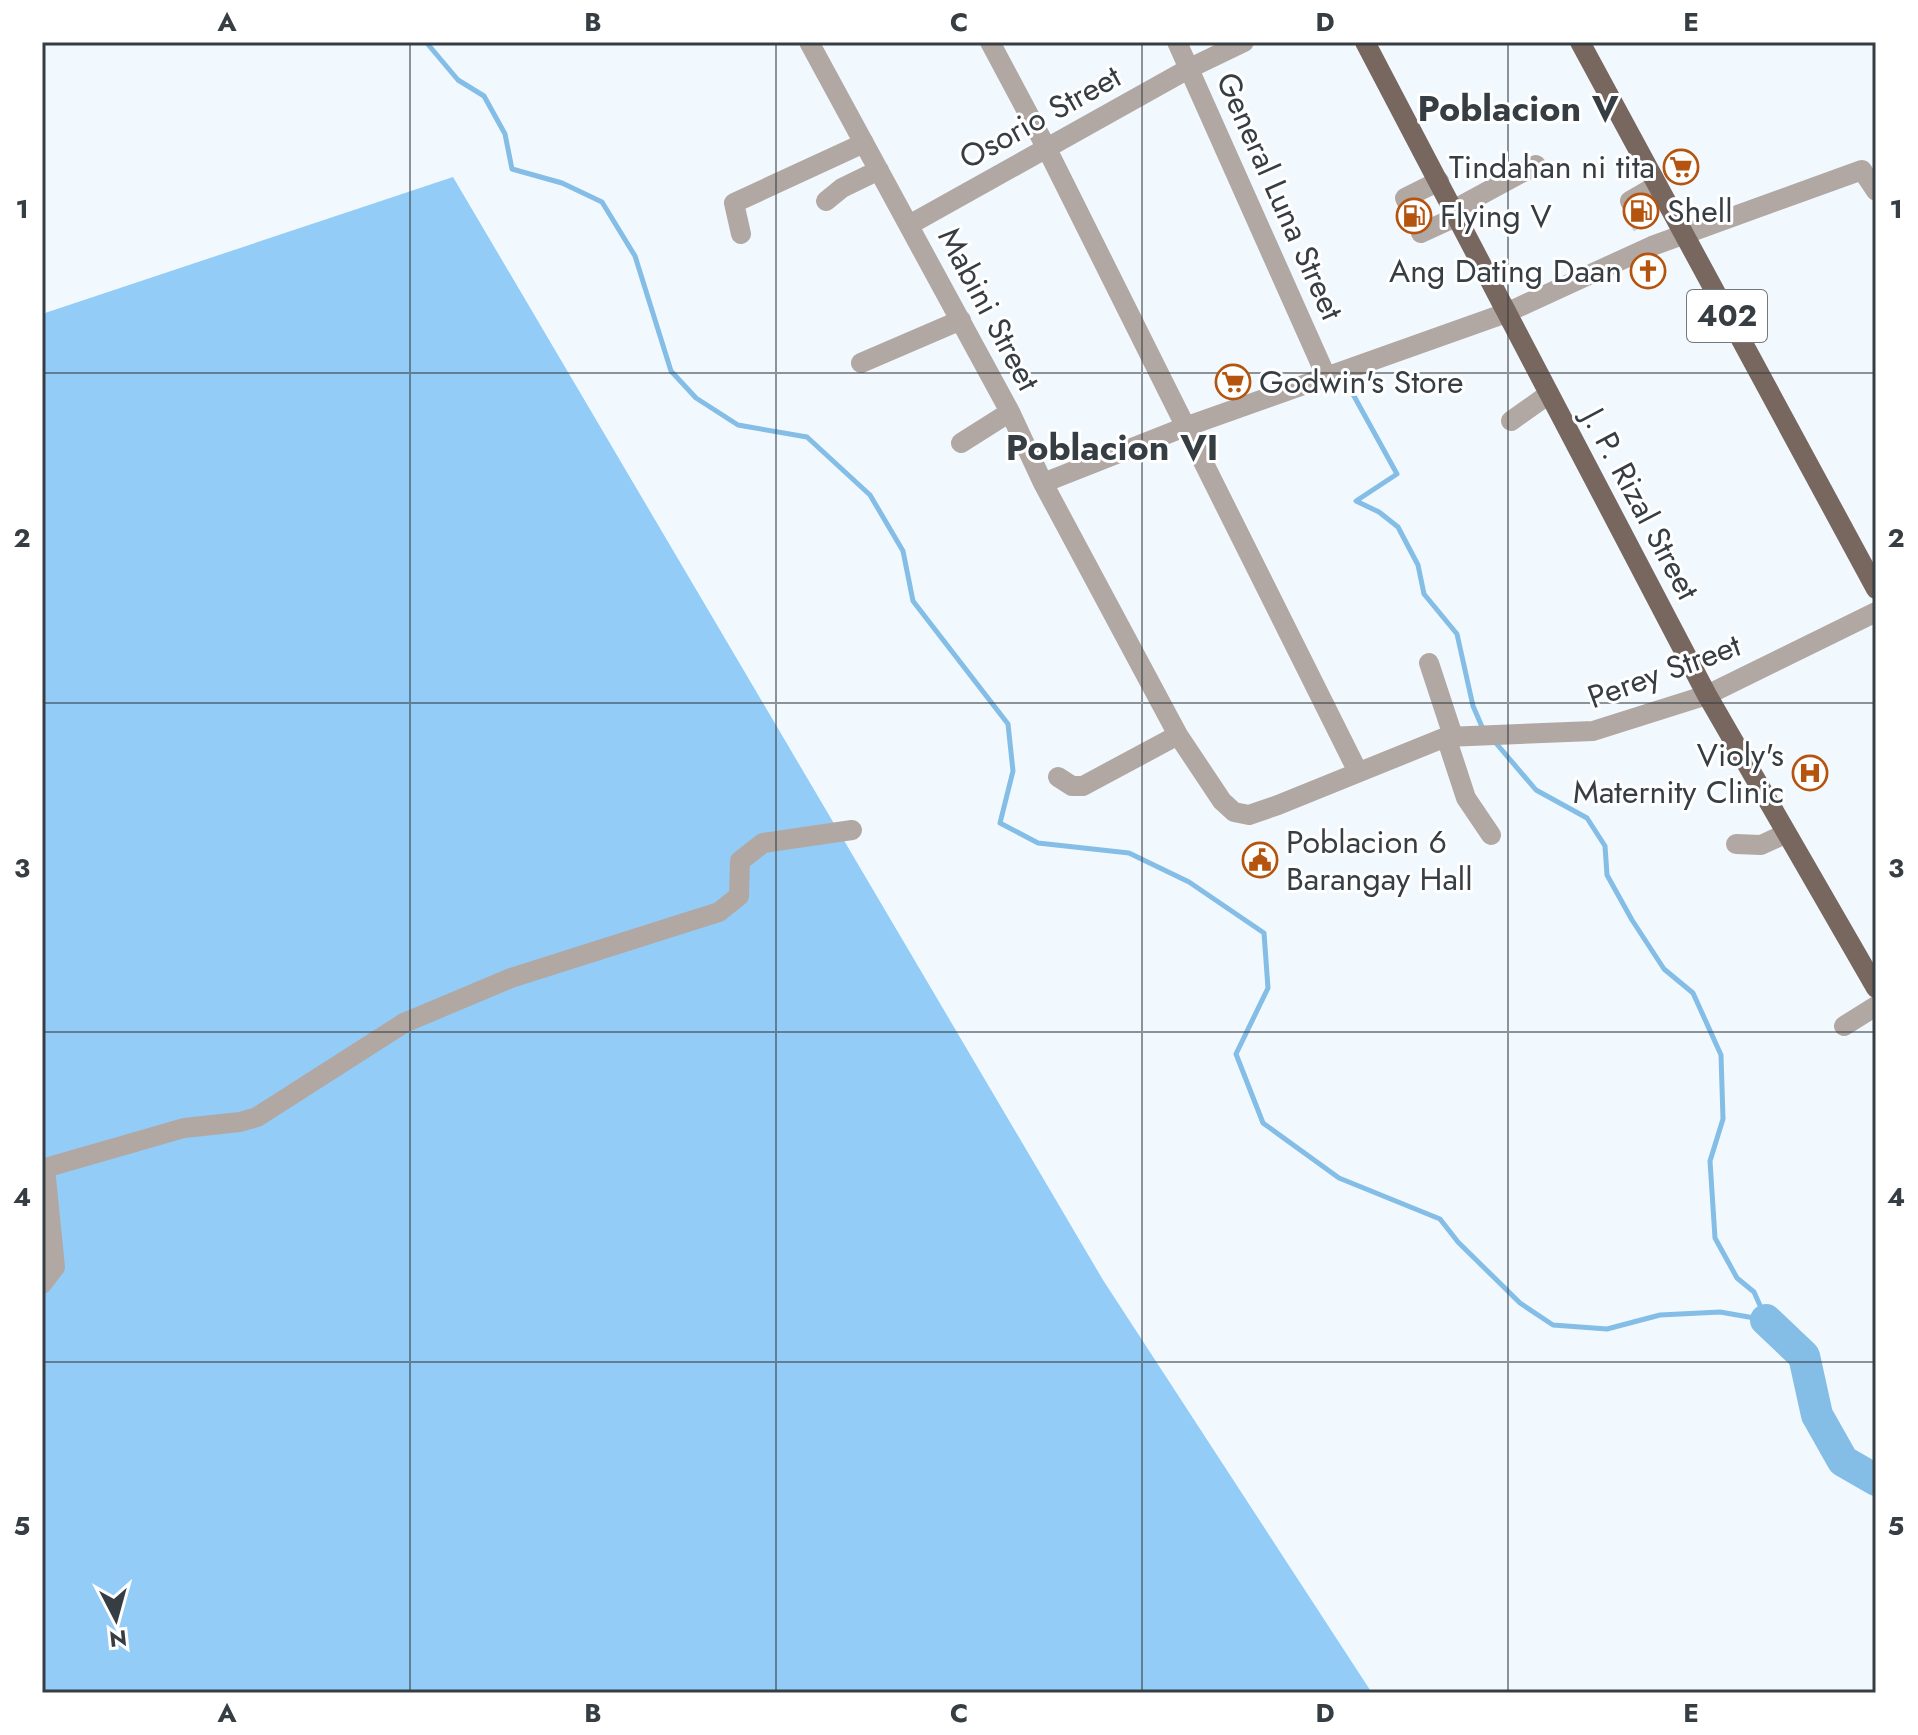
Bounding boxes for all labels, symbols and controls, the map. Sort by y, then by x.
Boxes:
text: A [216,3,237,41]
text: B [584,3,602,41]
text: C [950,3,968,41]
text: D [1315,3,1335,41]
text: E [1683,3,1699,41]
street label: Osorio Street [951,53,1129,180]
street label: General Luna Street [1205,65,1355,327]
district label: Poblacion V [1418,82,1619,134]
place label: Tindahan ni tita [1449,144,1655,190]
supermarket icon: Tindahan ni tita [1662,148,1700,186]
place label: Shell [1667,188,1733,234]
text: 1 [15,190,29,228]
text: 1 [1889,190,1903,228]
fuel station icon: Shell [1622,192,1660,230]
place label: Flying V [1440,193,1552,239]
fuel station icon: Flying V [1395,197,1433,235]
street label: Mabini Street [927,219,1051,399]
place label: Ang Dating Daan [1389,248,1622,294]
church icon: Ang Dating Daan [1629,252,1667,290]
road number: 402 [1687,290,1767,342]
place label: Godwin's Store [1259,359,1464,405]
supermarket icon: Godwin's Store [1214,363,1252,401]
street label: J. P. Rizal Street [1569,396,1711,608]
district label: Poblacion VI [1006,421,1218,473]
text: 2 [13,519,31,557]
text: 2 [1887,519,1905,557]
street label: Perey Street [1581,622,1747,720]
place label: Violy's Maternity Clinic [1573,732,1784,815]
hospital icon: Violy's Maternity Clinic [1791,754,1829,792]
place label: Poblacion 6 Barangay Hall [1286,819,1473,902]
public building icon: Poblacion 6 Barangay Hall [1241,841,1279,879]
text: 3 [14,849,30,887]
text: 3 [1888,849,1904,887]
text: 4 [13,1178,31,1216]
text: 4 [1887,1178,1905,1216]
text: 5 [14,1507,30,1545]
text: 5 [1888,1507,1904,1545]
north arrow [76,1579,156,1659]
text: N [108,1622,128,1656]
text: A [216,1694,237,1732]
text: B [584,1694,602,1732]
text: C [950,1694,968,1732]
text: D [1315,1694,1335,1732]
text: E [1683,1694,1699,1732]

